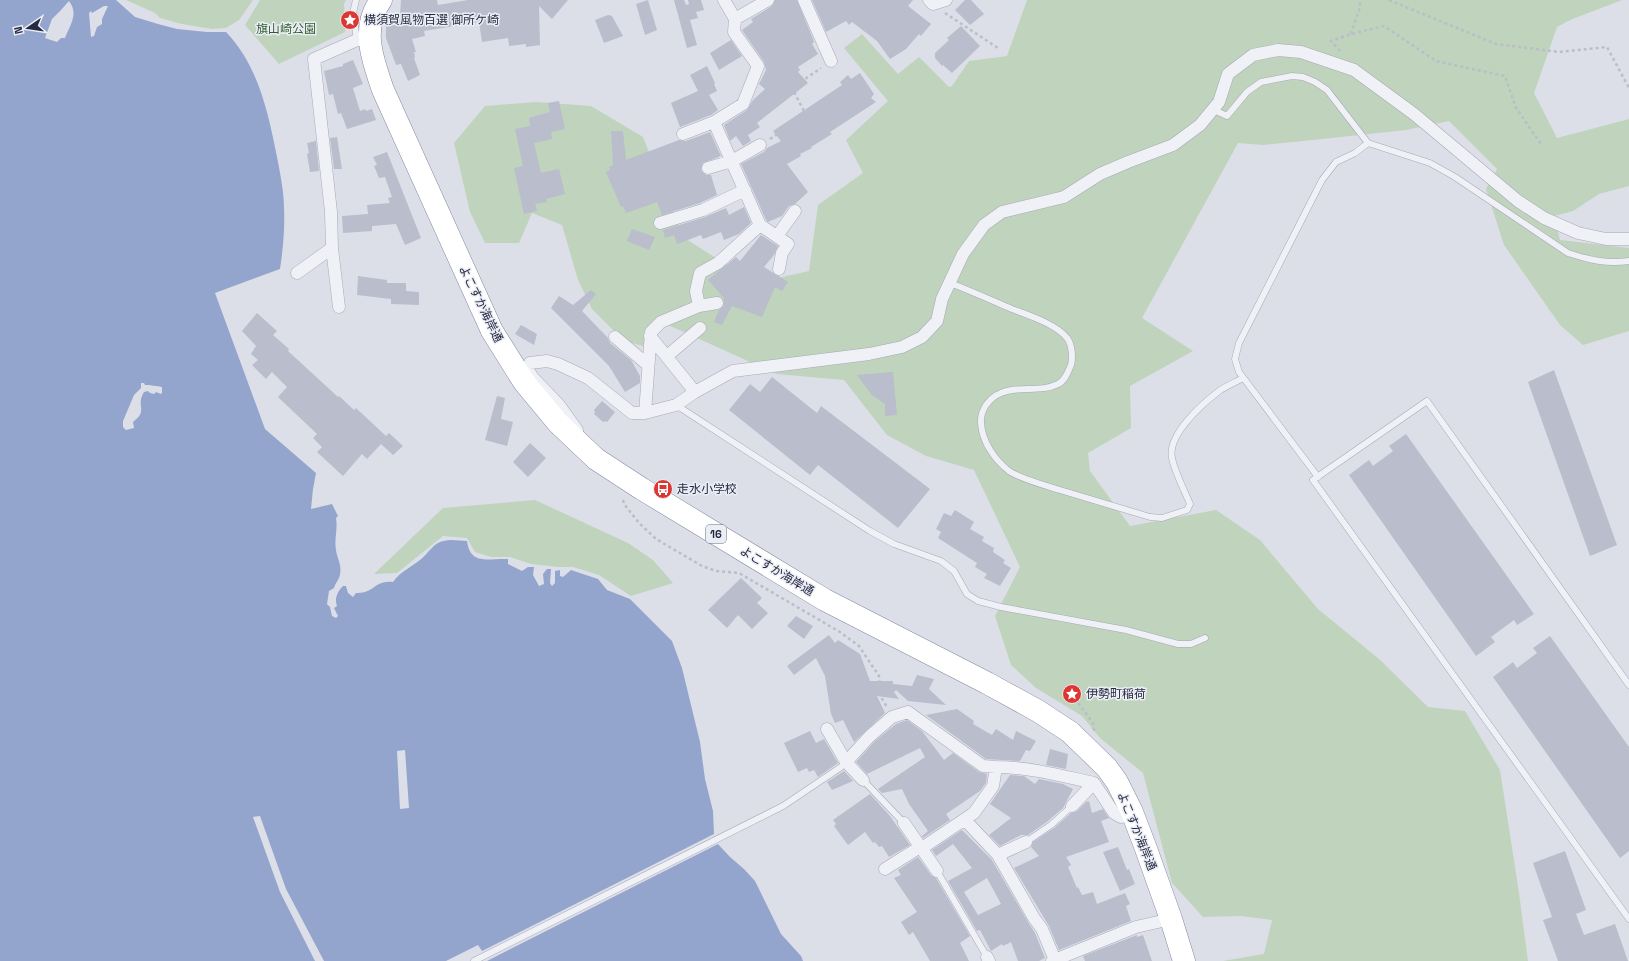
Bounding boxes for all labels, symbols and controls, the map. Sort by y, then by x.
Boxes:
north arrow [8,8,48,48]
place icon: 横須賀風物百選 御所ケ崎 [339,9,361,31]
place label: 横須賀風物百選 御所ケ崎 [364,12,499,28]
park label: 旗山崎公園 [256,21,316,37]
text: N [11,25,26,35]
street label: よこすか海岸通 [455,263,507,345]
bus stop icon: 走水小学校 [652,478,674,500]
place label: 走水小学校 [677,481,737,497]
road number: 16 [706,525,726,543]
street label: よこすか海岸通 [737,543,817,599]
place icon: 伊勢町稲荷 [1061,683,1083,705]
place label: 伊勢町稲荷 [1086,686,1146,702]
street label: よこすか海岸通 [1114,789,1160,873]

